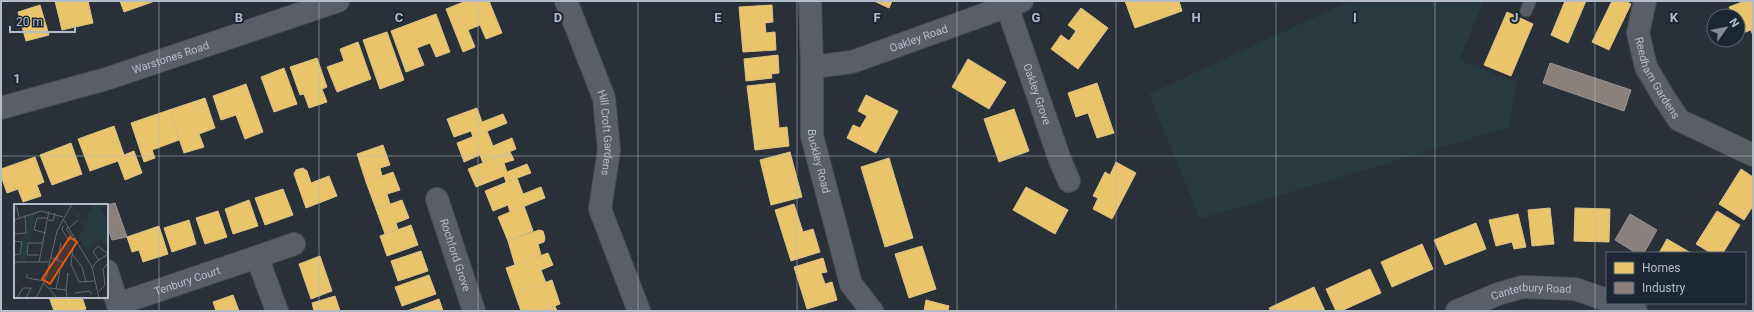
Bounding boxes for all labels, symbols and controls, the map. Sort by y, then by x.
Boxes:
scale bar [10,8,75,34]
north arrow [1706,8,1746,48]
text: B [235,10,243,25]
text: C [395,10,404,25]
text: D [554,10,562,25]
text: E [714,10,722,25]
text: F [873,10,881,25]
text: G [1032,10,1041,25]
text: H [1191,10,1201,25]
text: I [1353,10,1357,25]
text: J [1511,10,1519,25]
text: K [1670,10,1679,25]
text: 20 m [16,15,43,29]
text: N [1726,16,1742,30]
street label: Oakley Road [888,22,949,55]
street label: Reedham Gardens [1633,36,1683,121]
street label: Warstones Road [130,38,211,76]
street label: Oakley Grove [1021,62,1054,126]
text: 1 [13,71,21,86]
street label: Hill Croft Gardens [595,88,616,177]
street label: Buckley Road [806,129,833,195]
inset map [14,204,108,298]
street label: Rochford Grove [437,217,474,293]
legend [1606,252,1746,304]
text: Homes [1642,261,1680,275]
street label: Tenbury Court [152,263,222,298]
street label: Canterbury Road [1489,281,1572,303]
text: Industry [1642,281,1686,295]

